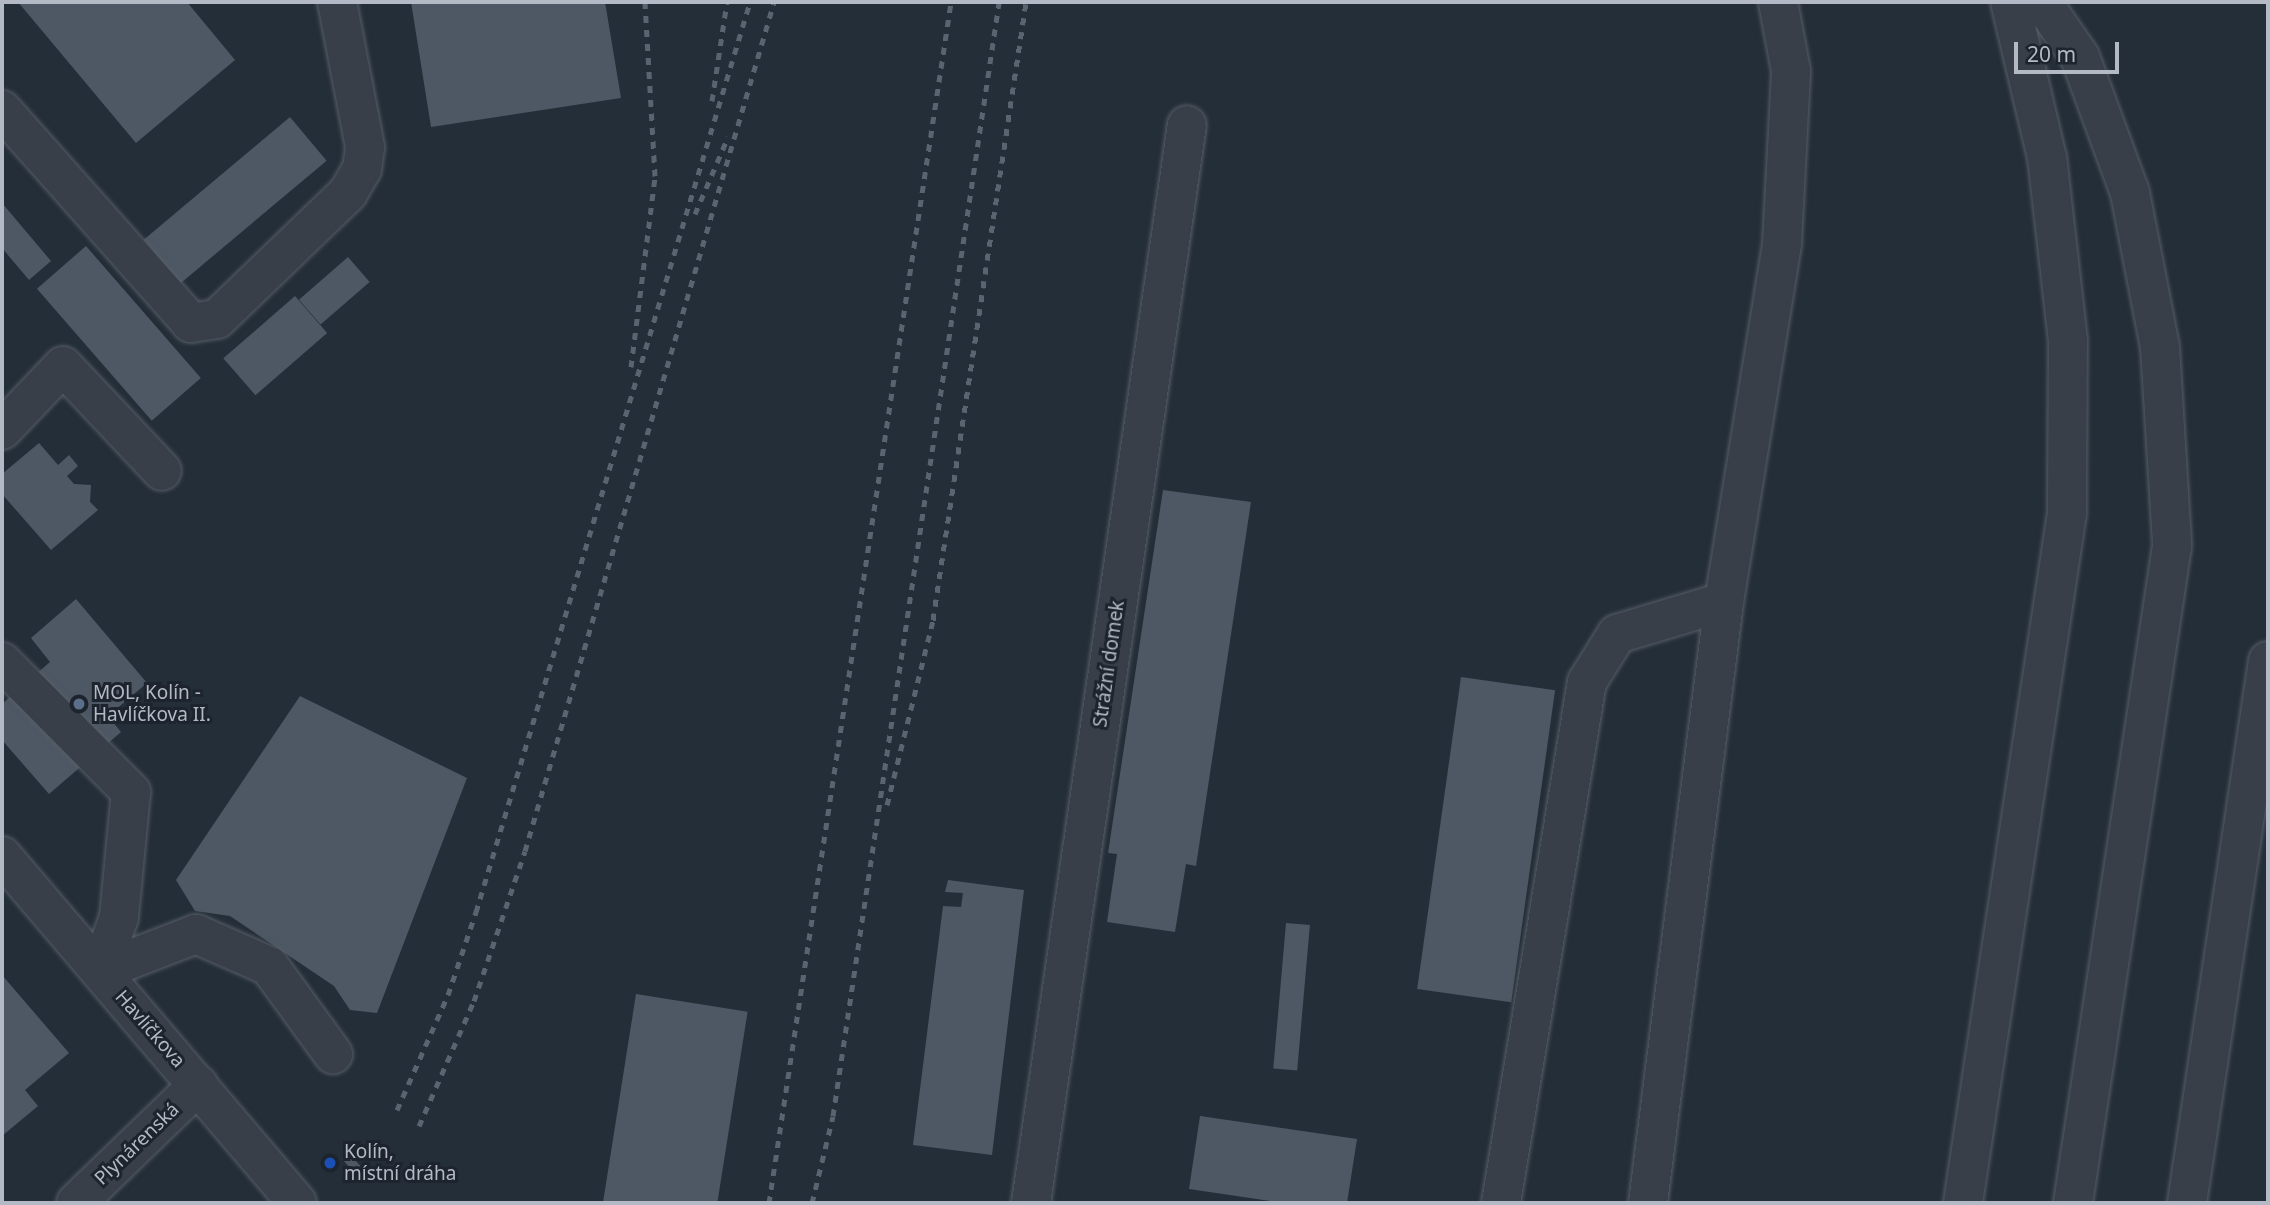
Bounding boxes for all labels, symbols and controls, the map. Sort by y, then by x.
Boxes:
scale bar [2018,28,2123,72]
text: 20 m [2027,40,2076,68]
street label: Strážní domek [1089,599,1129,729]
place label: MOL, Kolín - Havlíčkova II. [93,682,211,726]
marker: MOL, Kolín - Havlíčkova II. [71,696,87,712]
street label: Havlíčkova [110,986,190,1072]
street label: Plynárenská [90,1098,184,1190]
place label: Kolín, místní dráha [344,1141,456,1185]
marker: Kolín, místní dráha [322,1155,338,1171]

